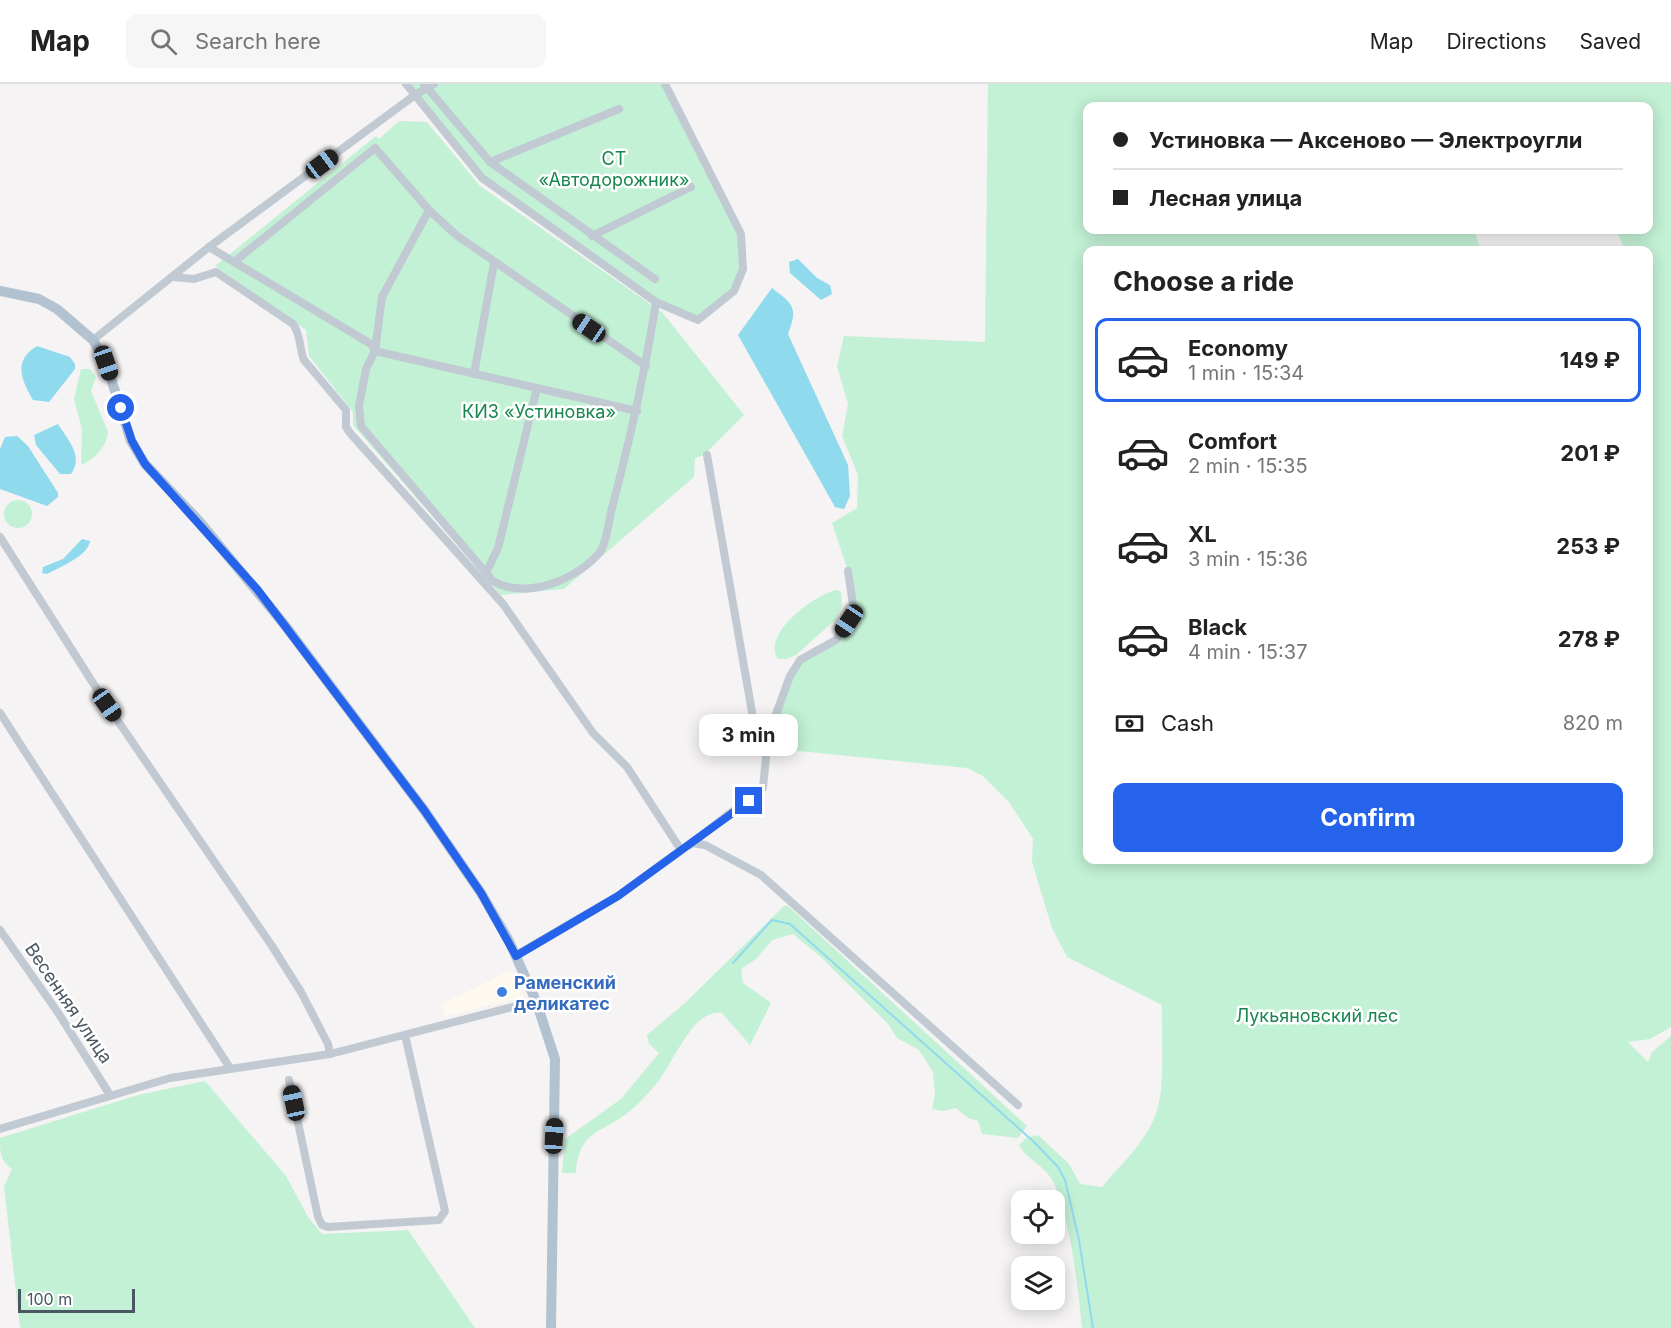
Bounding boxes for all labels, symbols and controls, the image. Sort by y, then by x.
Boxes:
search box [126,14,546,68]
text: Map [30,24,90,58]
icon: search [147,25,180,58]
text: Search here [195,28,321,54]
text: Map [1370,29,1413,54]
text: Directions [1446,29,1547,54]
text: Saved [1580,29,1641,54]
text: Устиновка — Аксеново — Электроугли [1149,127,1582,153]
car [302,146,342,182]
park label: СТ «Автодорожник» [539,148,689,190]
text: Лесная улица [1149,185,1302,211]
text: Choose a ride [1113,265,1294,298]
car [569,310,609,346]
icon: car [1116,333,1170,387]
text: Economy [1188,335,1288,361]
car [92,343,120,383]
text: 149 ₽ [1560,347,1620,373]
text: 1 min · 15:34 [1188,361,1304,385]
route start [107,394,134,421]
park label: КИЗ «Устиновка» [462,401,616,422]
icon: car [1116,426,1170,480]
text: Comfort [1188,428,1277,454]
text: 201 ₽ [1560,440,1620,466]
text: 2 min · 15:35 [1188,454,1308,478]
icon: car [1116,519,1170,573]
text: XL [1188,521,1217,547]
text: 253 ₽ [1556,533,1620,559]
text: 3 min · 15:36 [1188,547,1308,571]
car [831,601,867,641]
icon: car [1116,612,1170,666]
text: Black [1188,614,1247,640]
text: 278 ₽ [1558,626,1620,652]
text: 4 min · 15:37 [1188,640,1307,664]
car [89,685,125,725]
icon: cash [1113,707,1146,740]
text: Cash [1161,710,1214,736]
text: 820 m [1563,711,1623,735]
callout: 3 min [700,714,798,756]
text: 3 min [722,723,775,747]
button: Confirm [1113,783,1623,852]
route end [735,787,762,814]
street label: Весенняя улица [21,939,117,1067]
place label: Раменский деликатес [514,972,616,1014]
marker: Раменский деликатес [495,985,509,999]
park label: Лукьяновский лес [1236,1005,1398,1026]
car [281,1084,307,1122]
car [544,1118,564,1154]
map controls [1011,1190,1065,1310]
button: locate [1011,1190,1065,1244]
button: layers [1011,1256,1065,1310]
scale bar [18,1286,135,1314]
text: 100 m [27,1289,72,1309]

